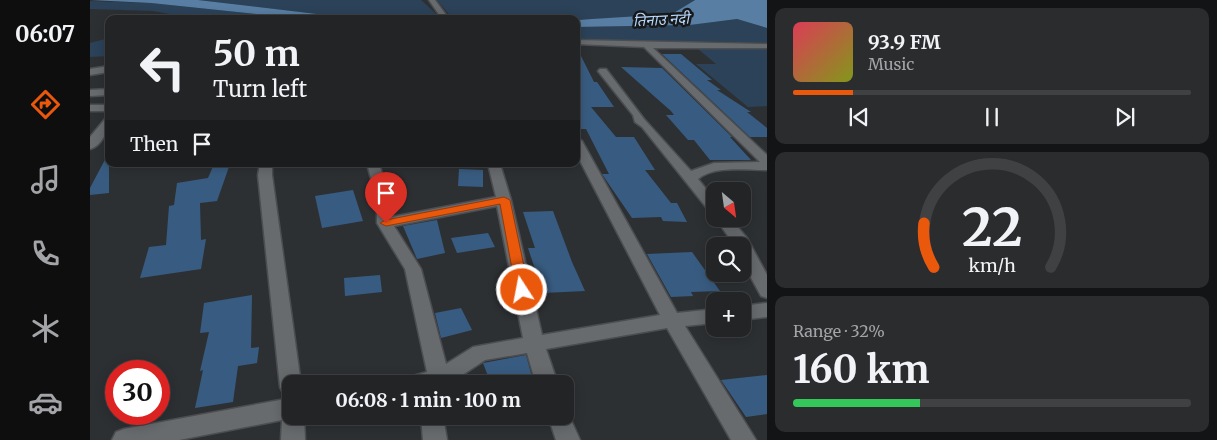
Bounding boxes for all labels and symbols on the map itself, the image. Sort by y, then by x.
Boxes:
water label: तिनाउ नदी [632,8,693,30]
pin [365,172,407,223]
north arrow [706,182,751,228]
position arrow [495,263,547,315]
speed limit sign: 30 [105,360,170,425]

